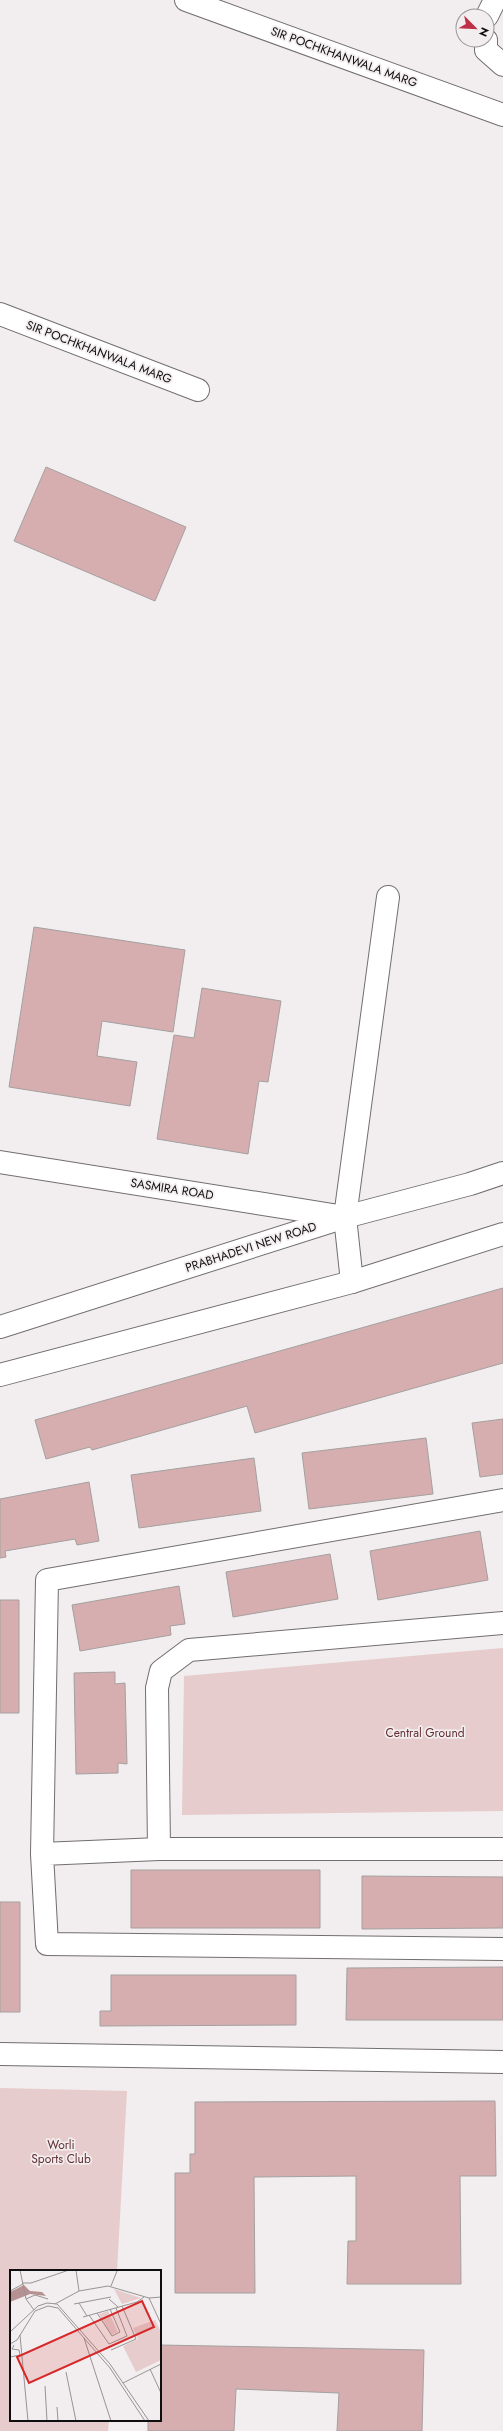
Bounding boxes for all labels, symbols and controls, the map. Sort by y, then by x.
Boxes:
north arrow [455,8,495,48]
street label: SIR POCHKHANWALA MARG [268,22,420,92]
text: N [475,25,493,39]
street label: SIR POCHKHANWALA MARG [24,316,174,388]
street label: SASMIRA ROAD [129,1174,215,1204]
street label: PRABHADEVI NEW ROAD [183,1217,319,1277]
park label: Central Ground [385,1724,465,1742]
park label: Worli Sports Club [31,2136,91,2168]
inset map [10,2270,161,2421]

